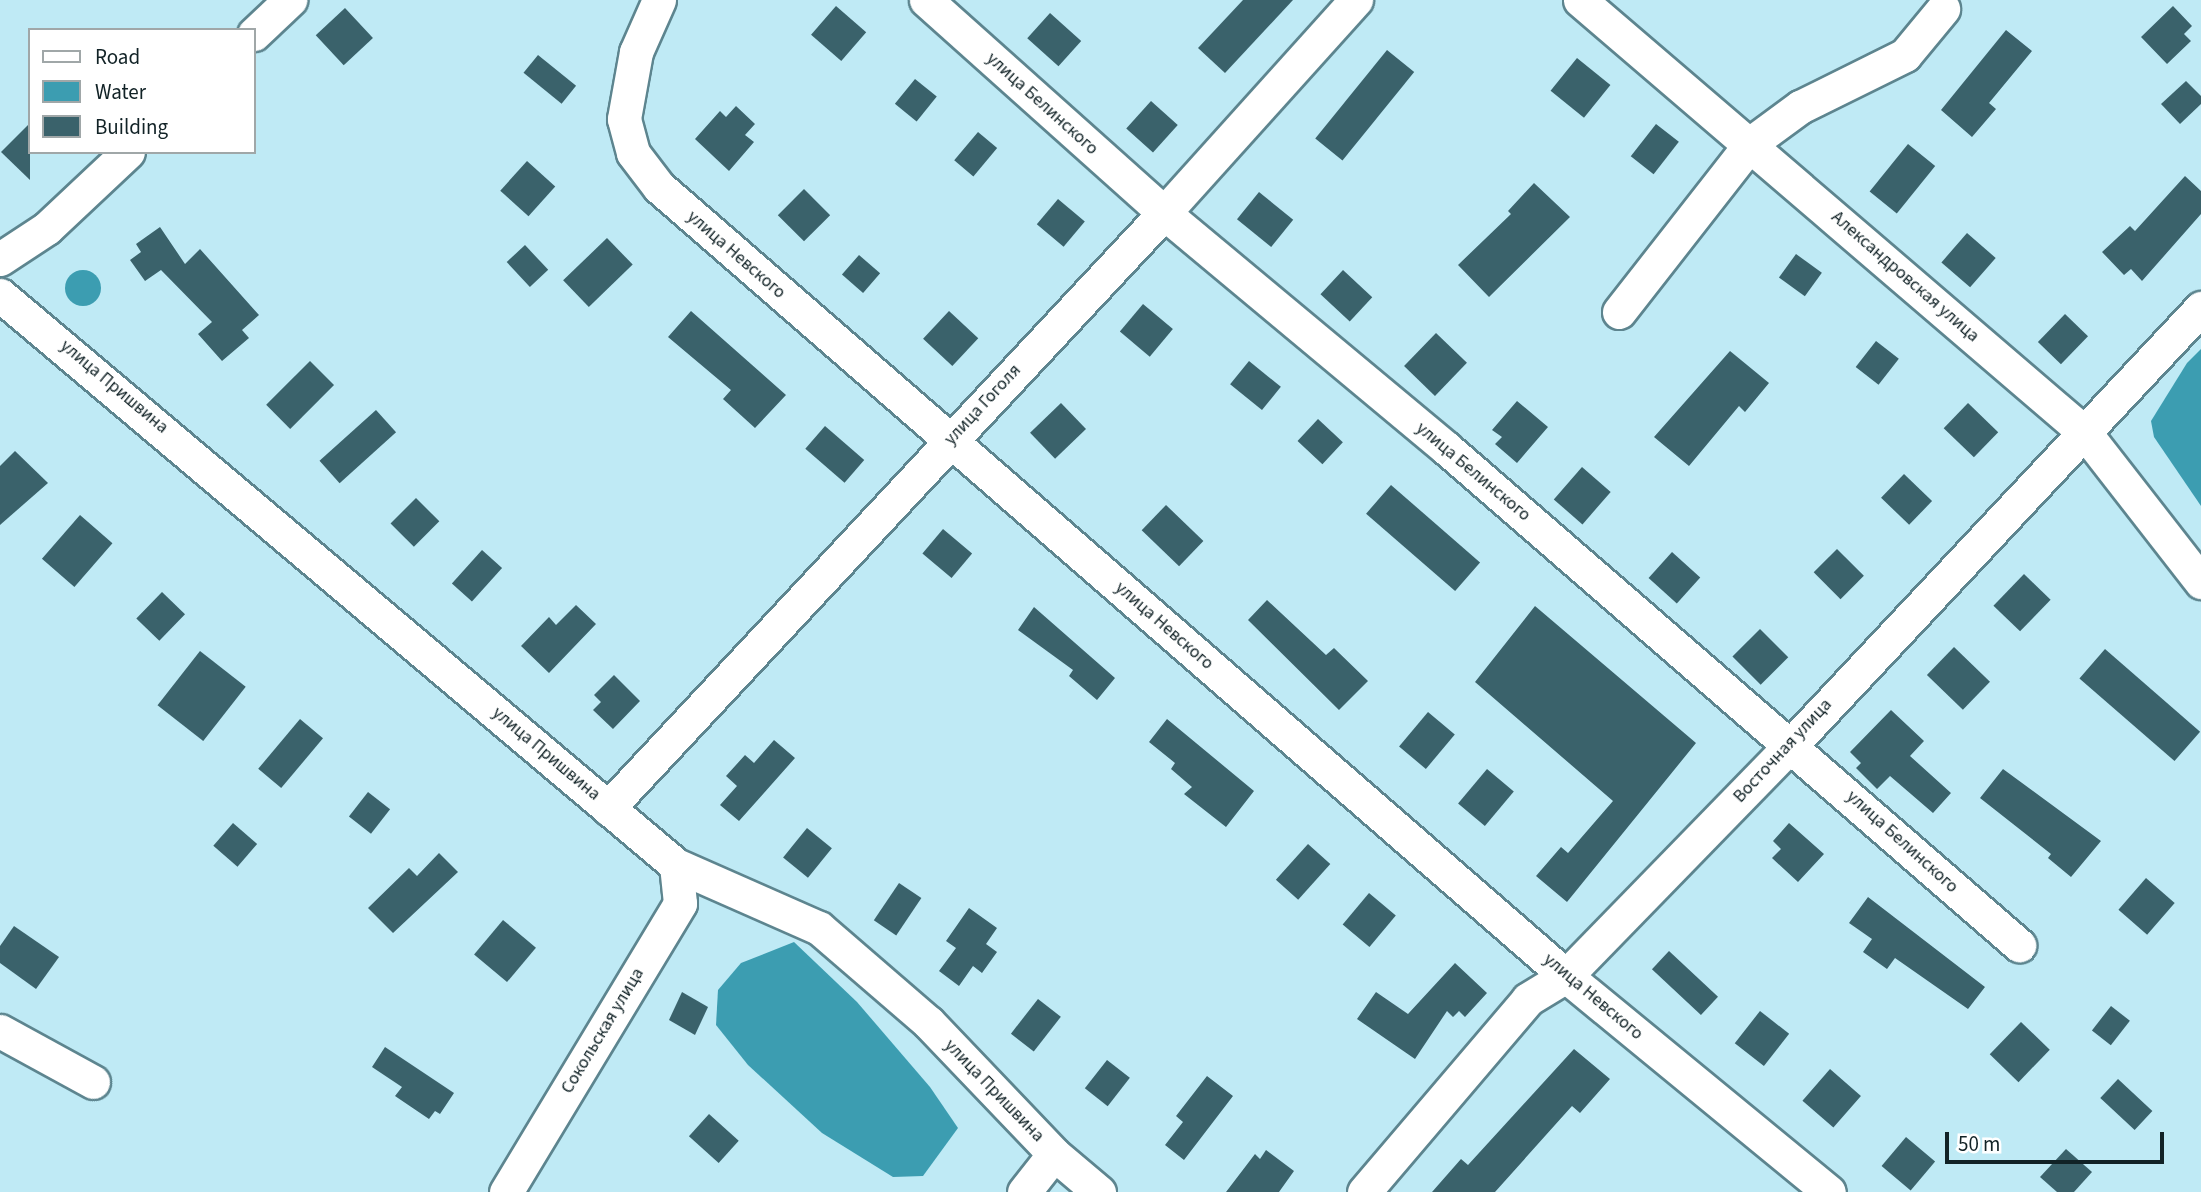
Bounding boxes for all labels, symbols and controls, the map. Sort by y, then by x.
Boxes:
legend [28,28,256,154]
text: Road [95,42,140,72]
street label: улица Белинского [982,48,1102,160]
text: Water [95,77,146,107]
text: Building [95,112,168,142]
street label: улица Невского [682,206,790,304]
street label: Александровская улица [1827,207,1983,347]
street label: улица Пришвина [56,335,172,439]
street label: улица Гоголя [940,360,1026,450]
street label: улица Белинского [1411,418,1535,526]
street label: улица Невского [1110,577,1218,675]
street label: Восточная улица [1729,694,1837,808]
street label: улица Пришвина [488,702,604,806]
street label: улица Белинского [1842,786,1962,898]
street label: улица Невского [1539,949,1647,1045]
street label: Сокольская улица [557,964,649,1098]
street label: улица Пришвина [940,1035,1048,1147]
scale bar [1949,1118,2168,1162]
text: 50 m [1958,1129,2000,1159]

